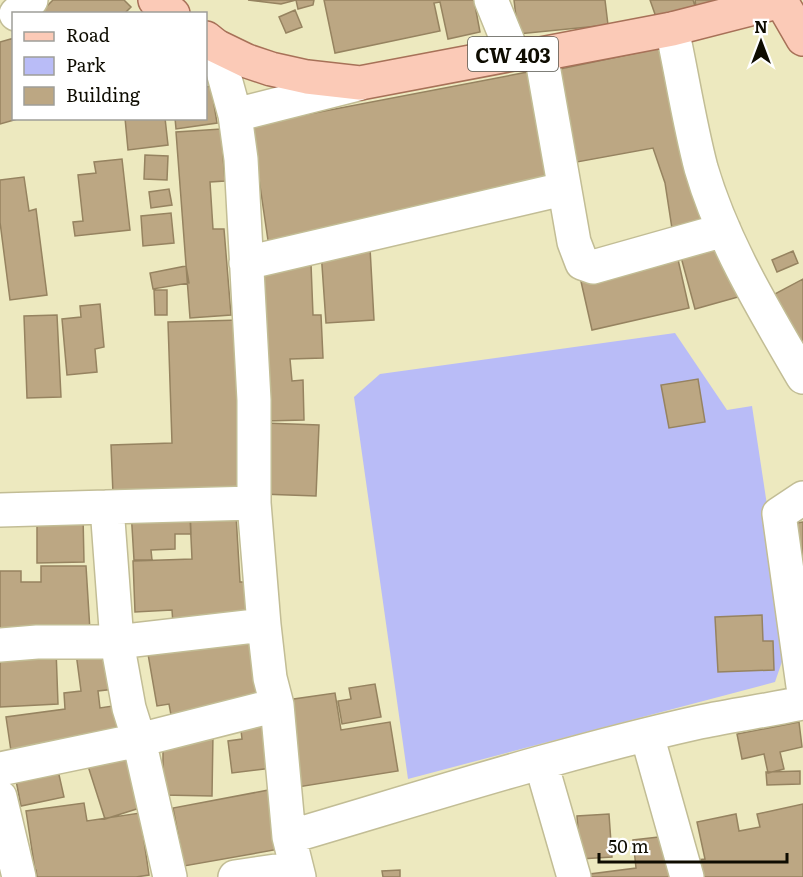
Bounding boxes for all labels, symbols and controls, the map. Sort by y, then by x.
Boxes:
legend [12,12,207,120]
north arrow [731,12,791,72]
text: N [754,14,768,38]
text: Road [66,21,110,48]
road number: CW 403 [468,37,558,71]
text: Park [66,51,107,78]
text: Building [66,81,141,108]
scale bar [599,826,786,864]
text: 50 m [608,832,649,859]

